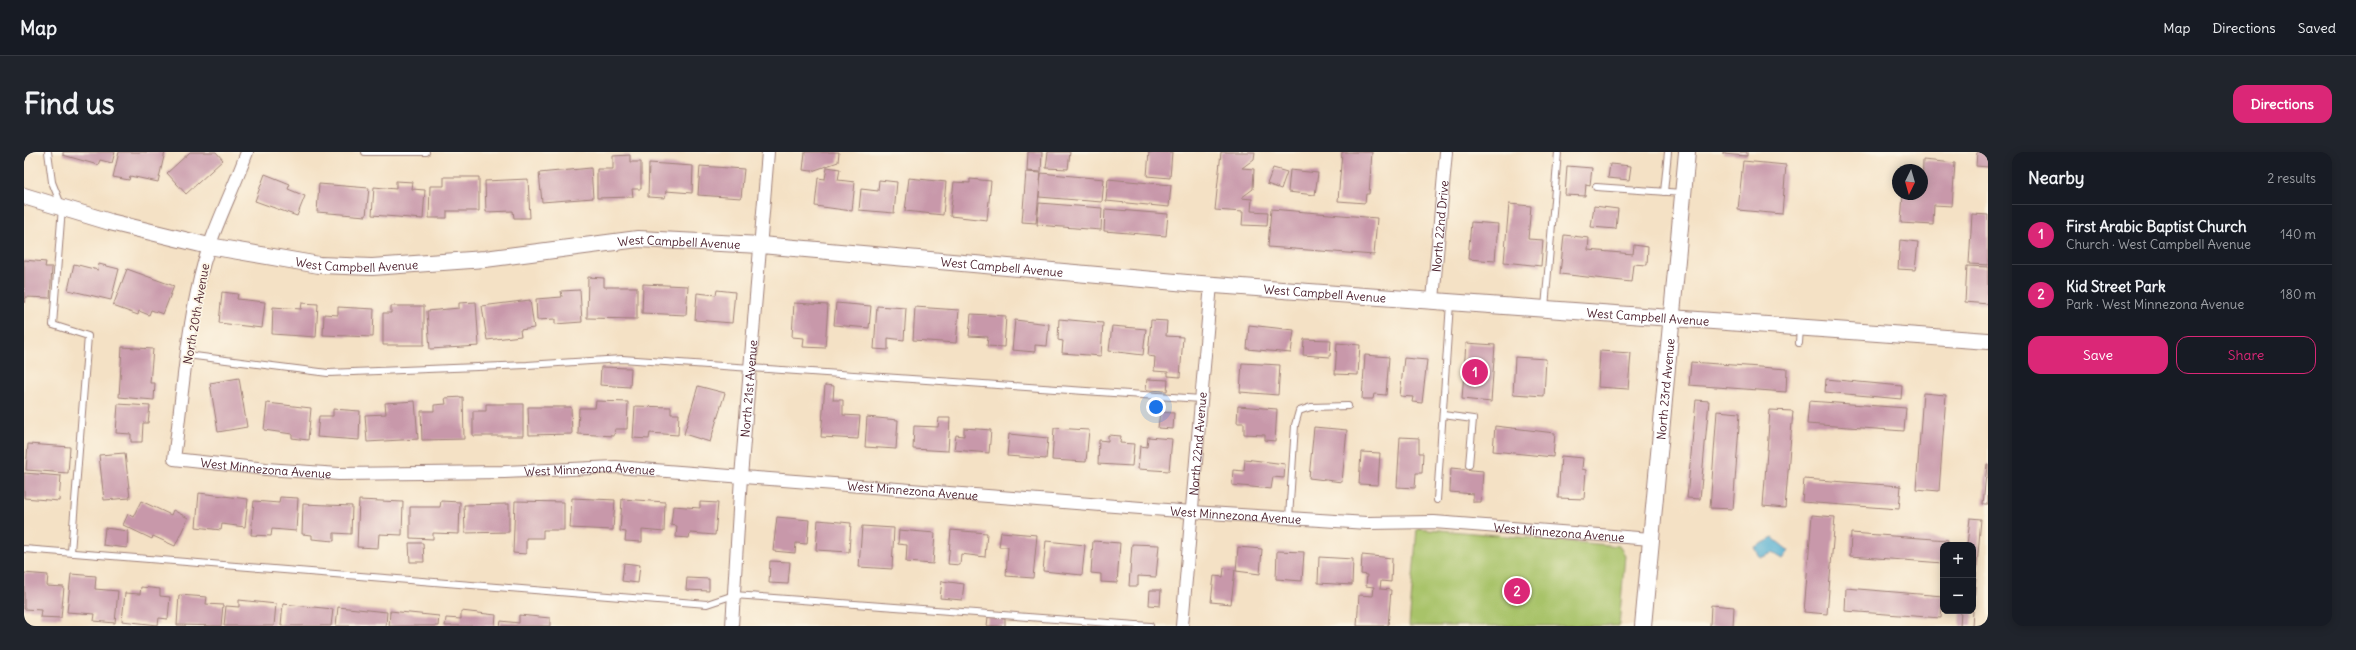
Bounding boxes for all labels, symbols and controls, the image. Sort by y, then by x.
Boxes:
text: Map [20,16,57,40]
text: Map [2163,19,2190,37]
text: Directions [2212,19,2276,37]
text: Saved [2298,19,2336,37]
button: Directions [2233,85,2332,123]
text: Find us [24,86,115,122]
north arrow [1892,164,1928,200]
text: Nearby [2028,167,2084,189]
text: 2 results [2267,170,2316,187]
street label: North 22nd Drive [1428,180,1451,273]
text: First Arabic Baptist Church [2066,217,2247,236]
text: 1 [2038,226,2044,243]
text: 140 m [2280,226,2316,243]
street label: West Campbell Avenue [617,231,741,251]
text: Church · West Campbell Avenue [2066,236,2251,253]
street label: West Campbell Avenue [294,254,419,275]
street label: West Campbell Avenue [940,254,1064,279]
street label: North 20th Avenue [180,262,212,366]
text: Kid Street Park [2066,277,2166,296]
street label: West Campbell Avenue [1263,281,1387,305]
text: 2 [2037,286,2045,303]
text: 180 m [2280,286,2316,303]
text: Park · West Minnezona Avenue [2066,296,2244,313]
street label: West Campbell Avenue [1586,304,1710,328]
button: Save [2028,336,2168,374]
button: Share [2176,336,2316,374]
street label: North 23rd Avenue [1653,338,1677,441]
street label: North 21st Avenue [737,339,760,438]
pin: 1 [1462,357,1488,387]
street label: North 22nd Avenue [1186,391,1209,496]
your location [1146,397,1166,417]
street label: West Minnezona Avenue [200,454,332,481]
street label: West Minnezona Avenue [524,459,656,479]
street label: West Minnezona Avenue [847,478,979,503]
street label: West Minnezona Avenue [1170,503,1302,526]
street label: West Minnezona Avenue [1493,519,1625,544]
map controls [1940,542,1976,614]
button: + [1940,542,1976,578]
pin: 2 [1504,576,1530,606]
button: − [1940,578,1976,614]

